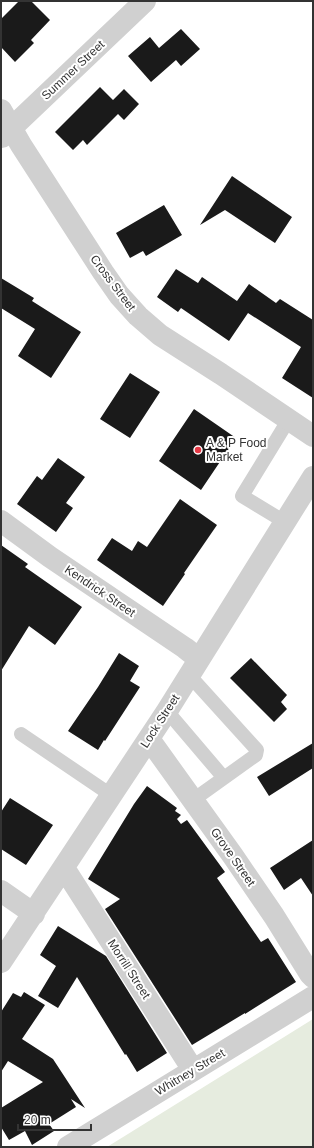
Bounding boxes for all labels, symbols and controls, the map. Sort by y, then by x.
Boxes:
street label: Summer Street [39,37,108,103]
street label: Cross Street [87,252,139,314]
place label: A & P Food Market [206,436,267,464]
marker: A & P Food Market [193,445,203,455]
street label: Kendrick Street [62,562,138,620]
street label: Lock Street [138,691,183,750]
street label: Grove Street [208,825,259,889]
street label: Morrill Street [105,937,154,1002]
street label: Whitney Street [153,1045,228,1098]
scale bar [18,1106,91,1132]
text: 20 m [24,1113,51,1127]

